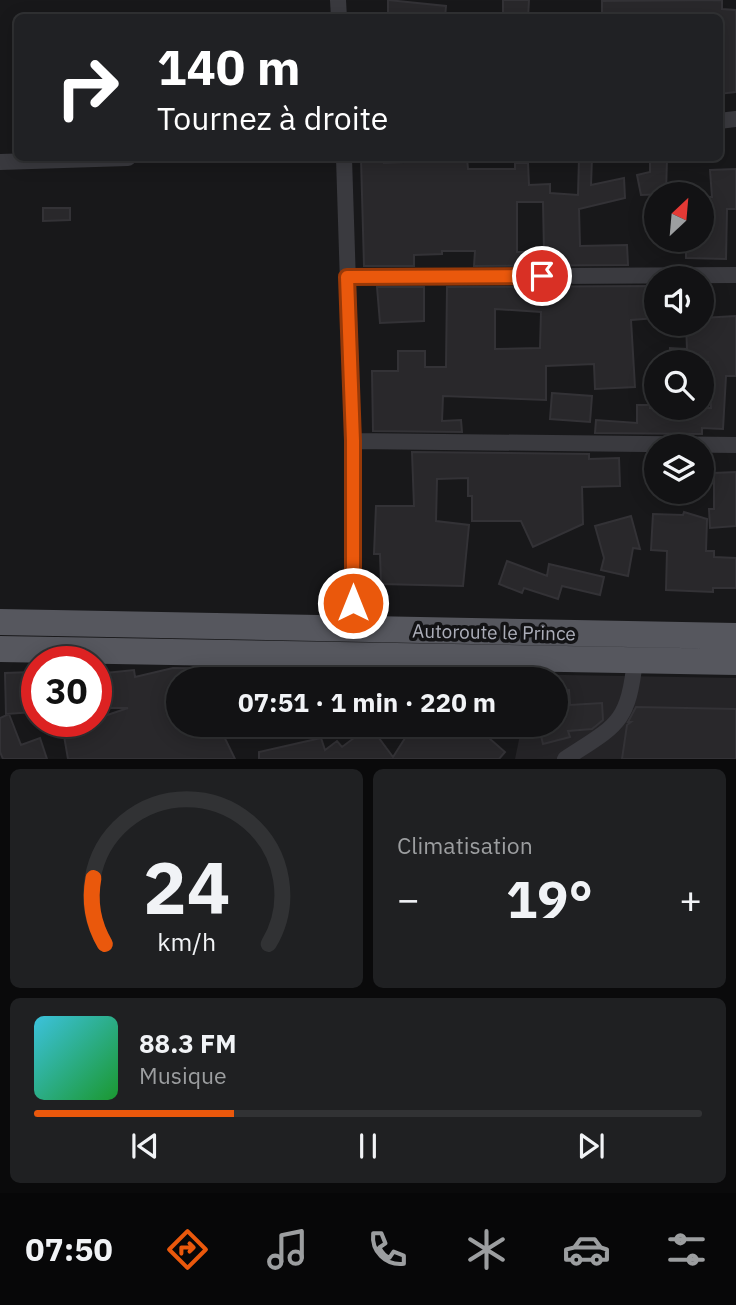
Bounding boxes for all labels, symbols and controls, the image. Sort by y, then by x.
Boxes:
text: 140 m [157,35,301,98]
icon: right [42,42,133,133]
text: Tournez à droite [157,97,388,139]
north arrow [644,182,714,252]
map controls [644,182,714,504]
pin [512,246,572,306]
icon: arrive [523,257,561,295]
button: sound [644,266,714,336]
button: search [644,350,714,420]
button: layers [644,434,714,504]
position arrow [316,566,390,640]
street label: Autoroute le Prince [412,619,576,645]
speed limit sign: 30 [21,646,112,737]
text: 07:51 · 1 min · 220 m [238,685,496,719]
text: Climatisation [397,830,533,860]
text: 24 [143,840,230,935]
text: 19° [506,865,593,932]
text: − [397,874,420,923]
text: + [679,874,702,923]
text: km/h [157,925,216,958]
text: 88.3 FM [139,1026,237,1060]
text: Musique [139,1060,227,1090]
icon: previous [126,1127,164,1165]
icon: pause [349,1127,387,1165]
icon: next [572,1127,610,1165]
icon: directions [163,1225,212,1274]
icon: music [263,1225,312,1274]
icon: phone [363,1225,412,1274]
icon: climate [462,1225,511,1274]
icon: car [562,1225,611,1274]
icon: filters [662,1225,711,1274]
text: 07:50 [25,1228,113,1270]

